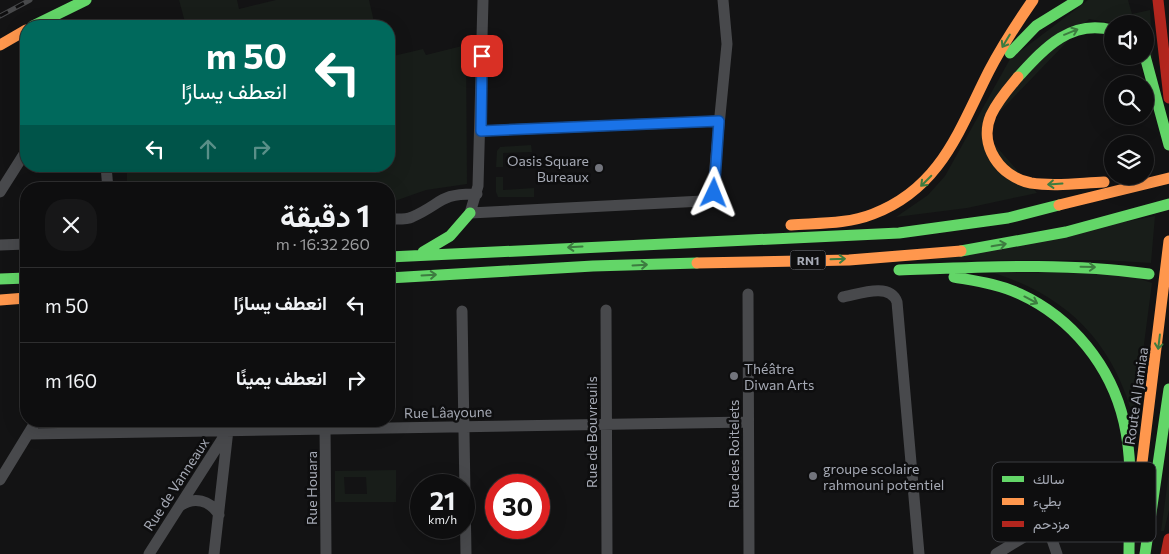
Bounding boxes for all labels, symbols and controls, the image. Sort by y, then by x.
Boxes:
map controls [1104,15,1154,185]
button: sound [1104,15,1154,65]
one-way arrow [1063,27,1078,36]
text: 50 m [206,33,287,76]
one-way arrow [1001,33,1011,47]
pin [461,35,503,77]
icon: left [305,40,370,105]
icon: arrive [468,42,496,70]
button: search [1104,75,1154,125]
text: انعطف يسارًا [181,77,287,104]
icon: left [141,135,169,163]
icon: ahead [194,135,222,163]
icon: right [247,135,275,163]
button: layers [1104,135,1154,185]
place label: Oasis Square Bureaux [507,152,590,185]
marker: Oasis Square Bureaux [593,162,605,174]
position arrow [687,166,739,218]
one-way arrow [920,175,932,187]
one-way arrow [1047,179,1063,188]
text: 1 دقيقة [280,196,370,233]
button: close [45,199,97,251]
text: 260 m · 16:32 [276,234,370,253]
one-way arrow [991,240,1007,250]
one-way arrow [567,243,583,252]
road number: RN1 [790,250,826,270]
one-way arrow [829,254,845,264]
one-way arrow [632,260,648,269]
one-way arrow [1080,263,1096,272]
one-way arrow [421,271,437,280]
text: انعطف يسارًا [233,291,327,314]
icon: left [342,291,370,319]
text: 50 m [45,294,89,317]
one-way arrow [1023,296,1038,305]
one-way arrow [1153,334,1163,350]
street label: Route Al Jamiaa [1121,346,1151,446]
place label: Théâtre Diwan Arts [744,360,814,393]
text: انعطف يمينًا [236,366,327,389]
icon: right [342,366,370,394]
text: 160 m [45,369,97,392]
marker: Théâtre Diwan Arts [728,370,740,382]
street label: Rue de Bouvreuils [583,376,600,488]
street label: Rue des Roitelets [725,400,742,508]
street label: Rue Lâayoune [404,403,492,421]
street label: Rue de Vanneaux [140,434,213,534]
street label: Rue Houara [303,451,320,525]
place label: groupe scolaire rahmouni potentiel [823,460,944,493]
legend [992,462,1156,542]
marker: groupe scolaire rahmouni potentiel [807,470,819,482]
text: سالك [1033,470,1064,487]
speed limit sign: 30 [485,474,550,539]
text: 21 [430,485,455,515]
text: بطيء [1033,492,1061,513]
text: km/h [428,512,457,526]
text: مزدحم [1033,515,1070,533]

